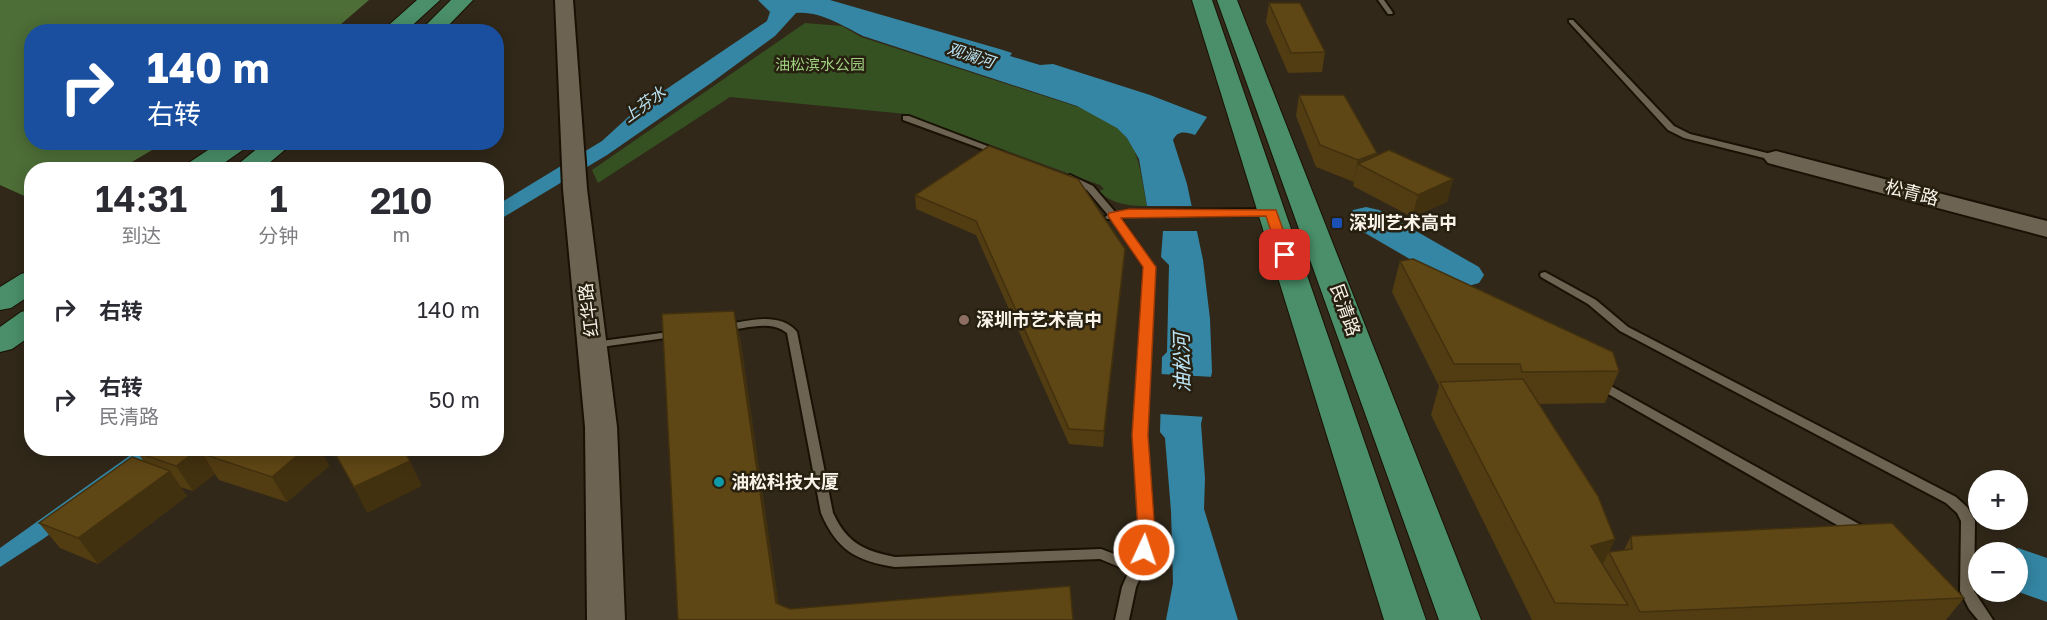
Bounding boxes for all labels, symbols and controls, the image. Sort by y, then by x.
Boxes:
water label: 观澜河 [945,38,1000,73]
text: 140 m [147,42,269,92]
icon: right [48,48,126,126]
park label: 油松滨水公园 [775,55,865,73]
water label: 上芬水 [619,81,670,126]
text: 右转 [147,98,201,130]
street label: 松青路 [1883,175,1941,209]
text: 14:31 [95,177,187,220]
text: 1 [269,177,288,220]
text: 210 [370,179,433,222]
place label: 深圳艺术高中 [1349,211,1457,233]
marker: 深圳艺术高中 [1330,216,1344,230]
text: m [392,222,410,246]
text: 到达 [121,223,161,247]
text: 分钟 [259,223,299,247]
pin [1259,229,1310,280]
icon: arrive [1268,238,1301,271]
street label: 民清路 [1326,281,1366,339]
street label: 红华路 [574,282,602,338]
icon: right [48,293,81,326]
text: 140 m [417,296,480,323]
text: 右转 [99,297,143,324]
place label: 深圳市艺术高中 [976,308,1102,330]
marker: 深圳市艺术高中 [957,313,971,327]
water label: 油松河 [1168,329,1194,393]
text: 右转 [99,373,143,400]
icon: right [48,383,81,416]
text: 50 m [429,386,480,413]
text: 民清路 [99,404,159,428]
place label: 油松科技大厦 [731,470,839,492]
map controls [1968,470,2028,602]
button: + [1968,470,2028,530]
marker: 油松科技大厦 [712,475,726,489]
position arrow [1112,518,1176,582]
button: − [1968,542,2028,602]

